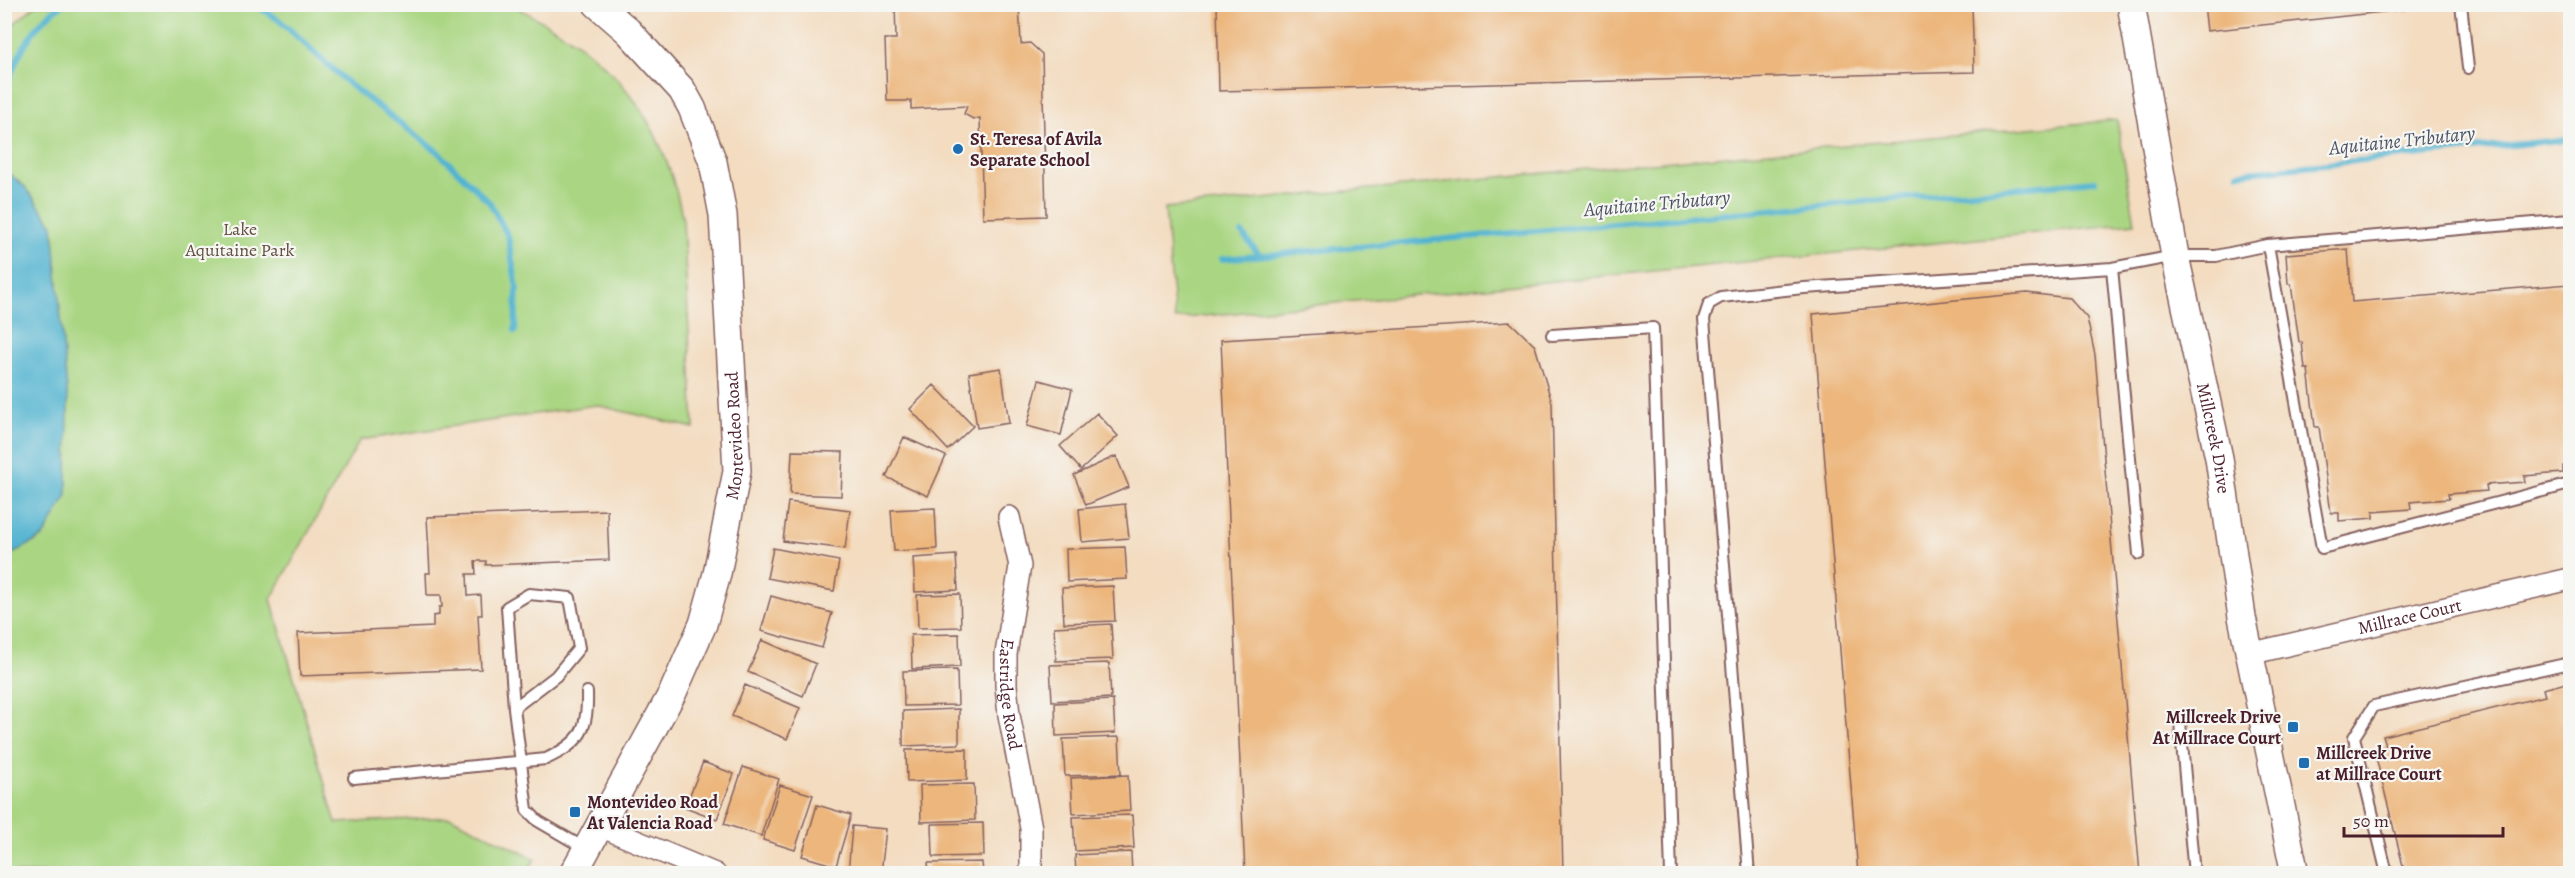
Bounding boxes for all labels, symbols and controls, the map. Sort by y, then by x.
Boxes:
water label: Aquitaine Tributary [2327,119,2477,162]
place label: St. Teresa of Avila Separate School [970,127,1103,172]
marker: St. Teresa of Avila Separate School [951,142,965,156]
water label: Aquitaine Tributary [1582,184,1732,223]
park label: Lake Aquitaine Park [184,217,295,262]
street label: Montevideo Road [720,371,750,502]
street label: Millcreek Drive [2191,380,2236,495]
street label: Millrace Court [2356,593,2464,640]
street label: Eastridge Road [994,637,1028,752]
place label: Millcreek Drive At Millrace Court [2152,705,2281,750]
marker: Millcreek Drive At Millrace Court [2286,720,2300,734]
place label: Millcreek Drive at Millrace Court [2316,741,2442,786]
marker: Millcreek Drive at Millrace Court [2297,756,2311,770]
place label: Montevideo Road At Valencia Road [586,790,719,835]
scale bar [2344,800,2503,838]
marker: Montevideo Road At Valencia Road [568,805,582,819]
text: 50 m [2353,809,2389,833]

